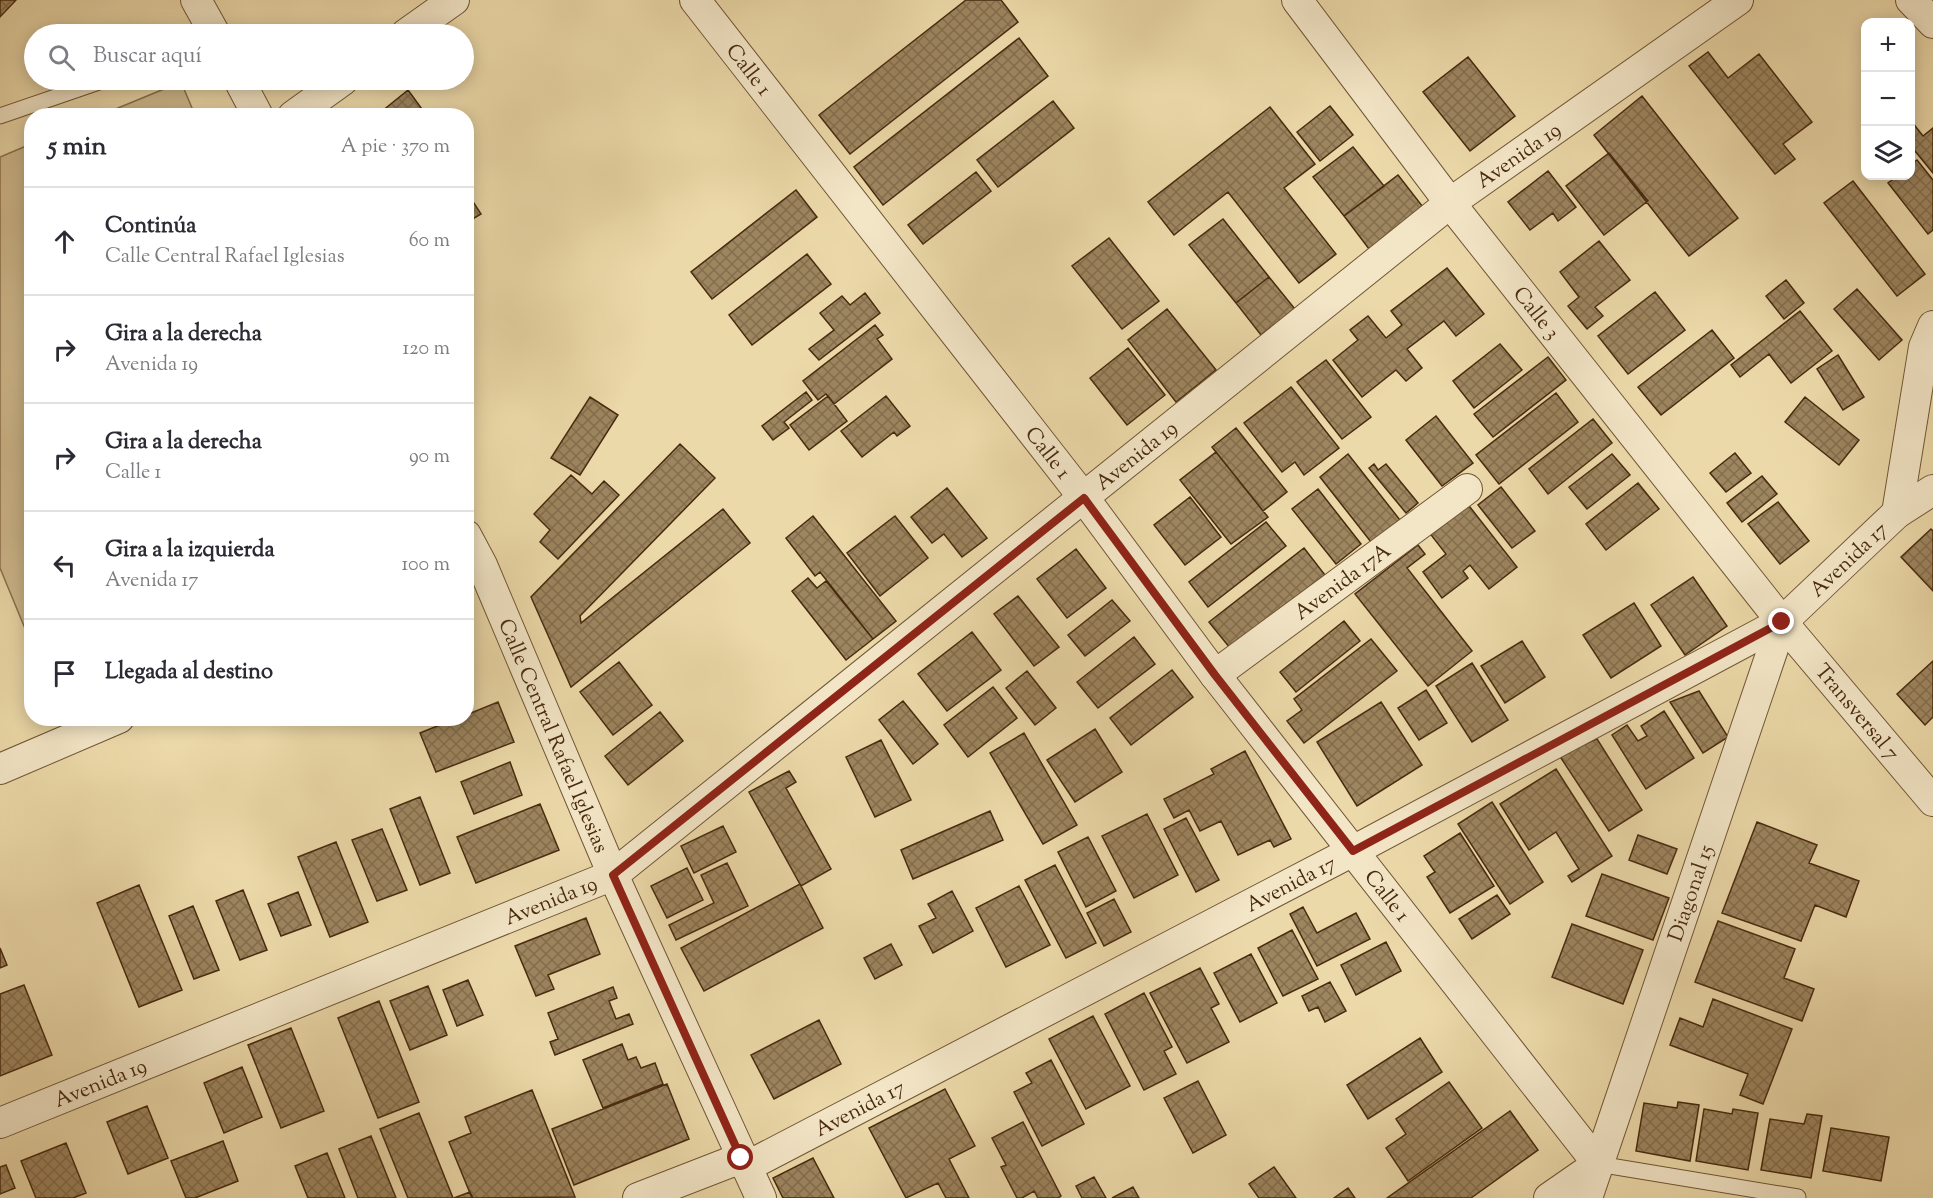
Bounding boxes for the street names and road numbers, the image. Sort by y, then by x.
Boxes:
street label: Calle 1 [718,38,778,103]
street label: Avenida 19 [1471,116,1568,197]
street label: Calle 3 [1505,281,1566,347]
street label: Avenida 19 [1090,414,1185,499]
street label: Calle 1 [1017,421,1077,486]
street label: Avenida 17 [1804,516,1896,605]
street label: Avenida 17A [1289,537,1398,629]
street label: Calle Central Rafael Iglesias [489,614,615,858]
street label: Transversal 7 [1807,658,1906,768]
street label: Diagonal 15 [1662,841,1722,946]
street label: Avenida 17 [1241,849,1342,921]
street label: Calle 1 [1356,864,1416,929]
street label: Avenida 19 [501,870,602,934]
street label: Avenida 19 [50,1052,152,1117]
street label: Avenida 17 [810,1073,911,1146]

